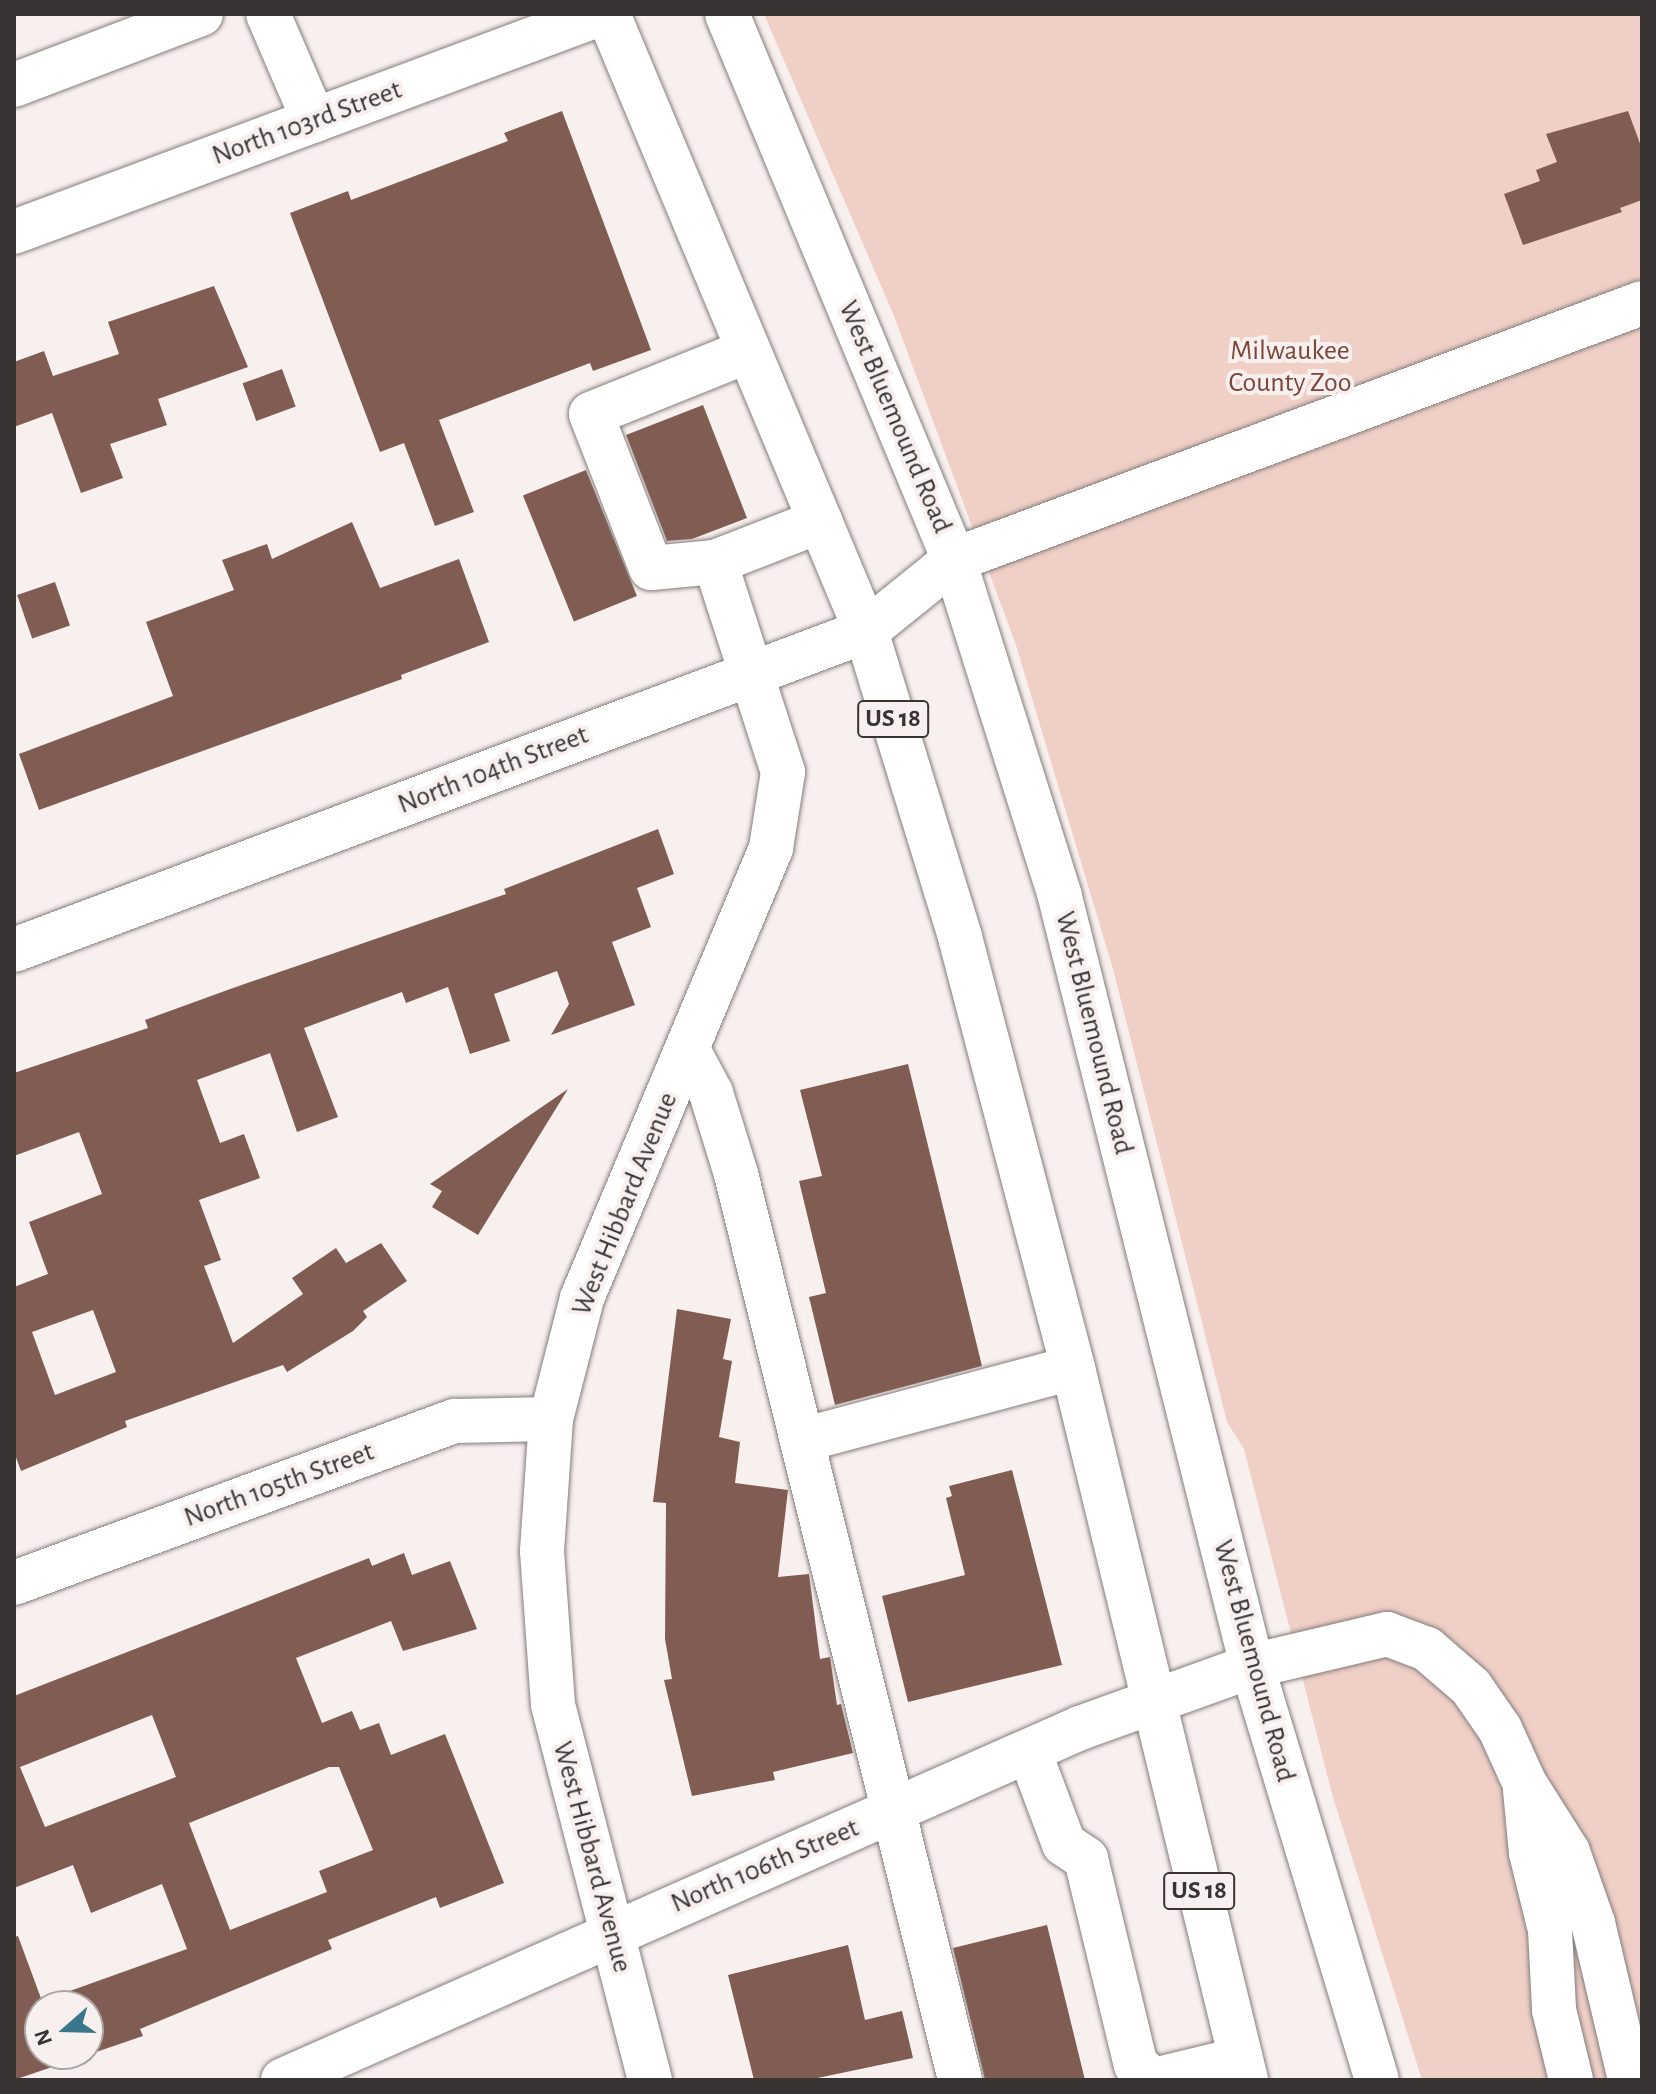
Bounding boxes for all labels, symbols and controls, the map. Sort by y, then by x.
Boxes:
street label: North 103rd Street [208,73,406,173]
street label: West Bluemound Road [831,296,959,538]
park label: Milwaukee County Zoo [1228,334,1352,400]
road number: US 18 [857,697,929,741]
street label: North 104th Street [393,718,593,822]
street label: West Bluemound Road [1048,908,1140,1158]
street label: West Hibbard Avenue [565,1088,685,1320]
street label: North 105th Street [180,1435,378,1535]
street label: West Bluemound Road [1206,1536,1302,1786]
street label: West Hibbard Avenue [545,1738,639,1976]
street label: North 106th Street [666,1811,864,1921]
road number: US 18 [1163,1869,1235,1913]
north arrow [24,1990,104,2070]
text: N [30,2027,56,2048]

